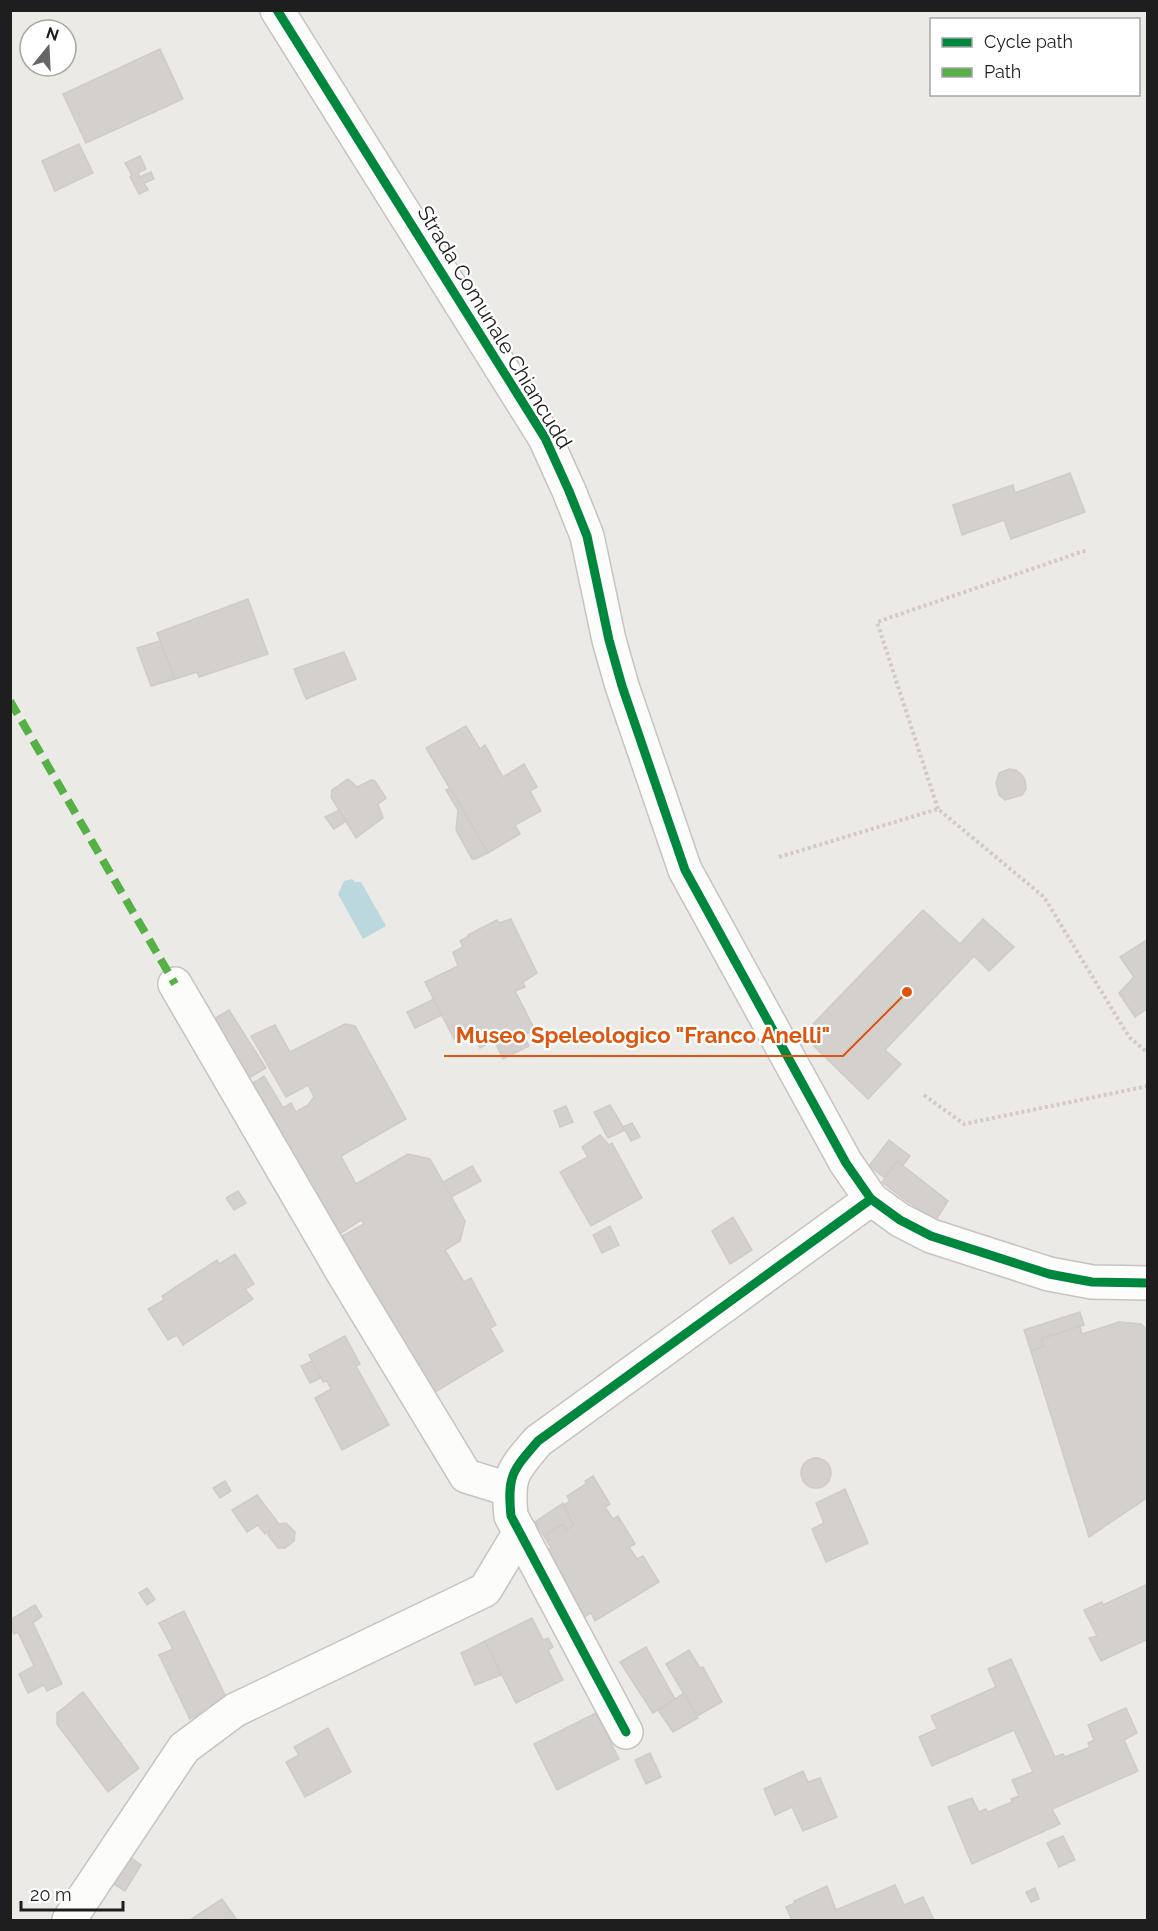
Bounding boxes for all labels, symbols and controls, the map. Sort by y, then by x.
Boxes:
north arrow [18,18,78,78]
legend [930,18,1140,96]
text: N [44,23,61,45]
text: Cycle path [984,31,1073,52]
text: Path [984,61,1021,82]
street label: Strada Comunale Chiancudd [412,201,578,453]
callout: Museo Speleologico "Franco Anelli" [444,1016,843,1056]
text: Museo Speleologico "Franco Anelli" [456,1022,830,1048]
scale bar [21,1874,123,1912]
text: 20 m [30,1884,72,1905]

